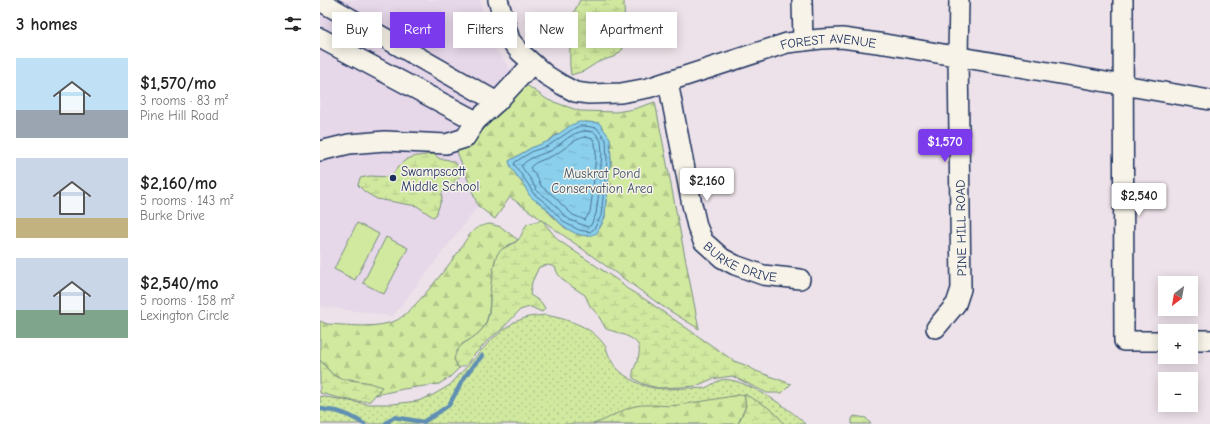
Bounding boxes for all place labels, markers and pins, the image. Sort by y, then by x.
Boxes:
pin: $1,570 [912,129,978,163]
place label: Swampscott Middle School [401,164,479,194]
pin: $2,160 [674,168,740,202]
marker: Swampscott Middle School [388,173,398,183]
pin: $2,540 [1106,183,1172,217]

